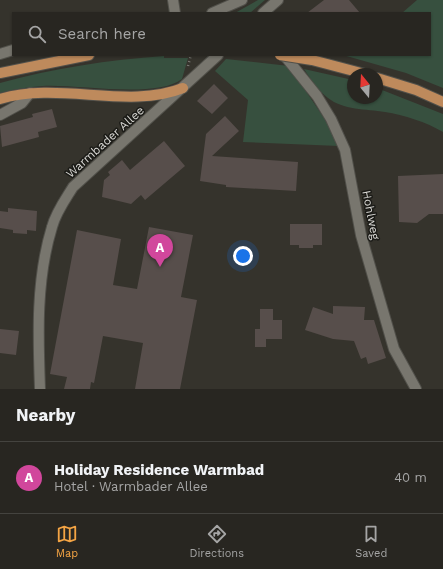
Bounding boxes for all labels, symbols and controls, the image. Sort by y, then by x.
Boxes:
search box [12,12,431,56]
icon: search [26,23,48,45]
text: Search here [58,25,146,43]
north arrow [347,68,383,104]
street label: Warmbader Allee [63,103,147,181]
street label: Hohlweg [359,189,383,241]
pin: A [147,234,173,267]
your location [233,246,253,266]
text: Nearby [16,405,75,425]
text: Holiday Residence Warmbad [54,461,264,479]
text: A [25,470,33,485]
text: 40 m [394,470,427,485]
text: Hotel · Warmbader Allee [54,479,208,494]
tab: Map [56,523,78,560]
tab: Directions [190,523,244,560]
tab: Saved [355,523,387,560]

